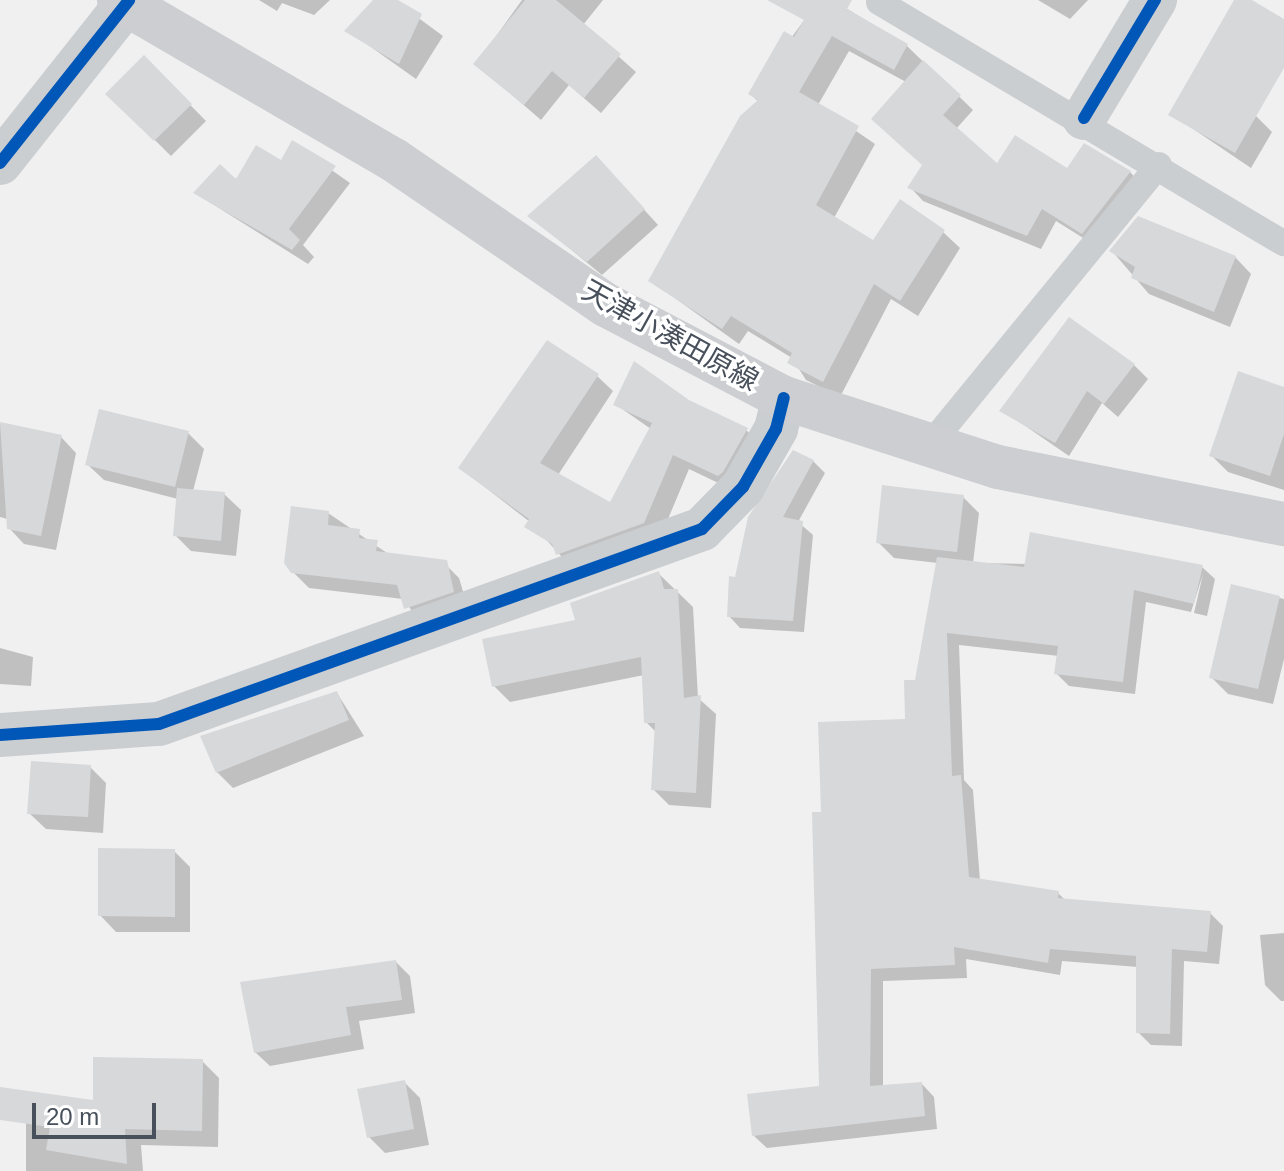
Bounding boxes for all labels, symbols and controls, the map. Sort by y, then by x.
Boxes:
street label: 天津小湊田原線 [576,274,764,398]
scale bar [36,1087,160,1137]
text: 20 m [46,1103,99,1130]

